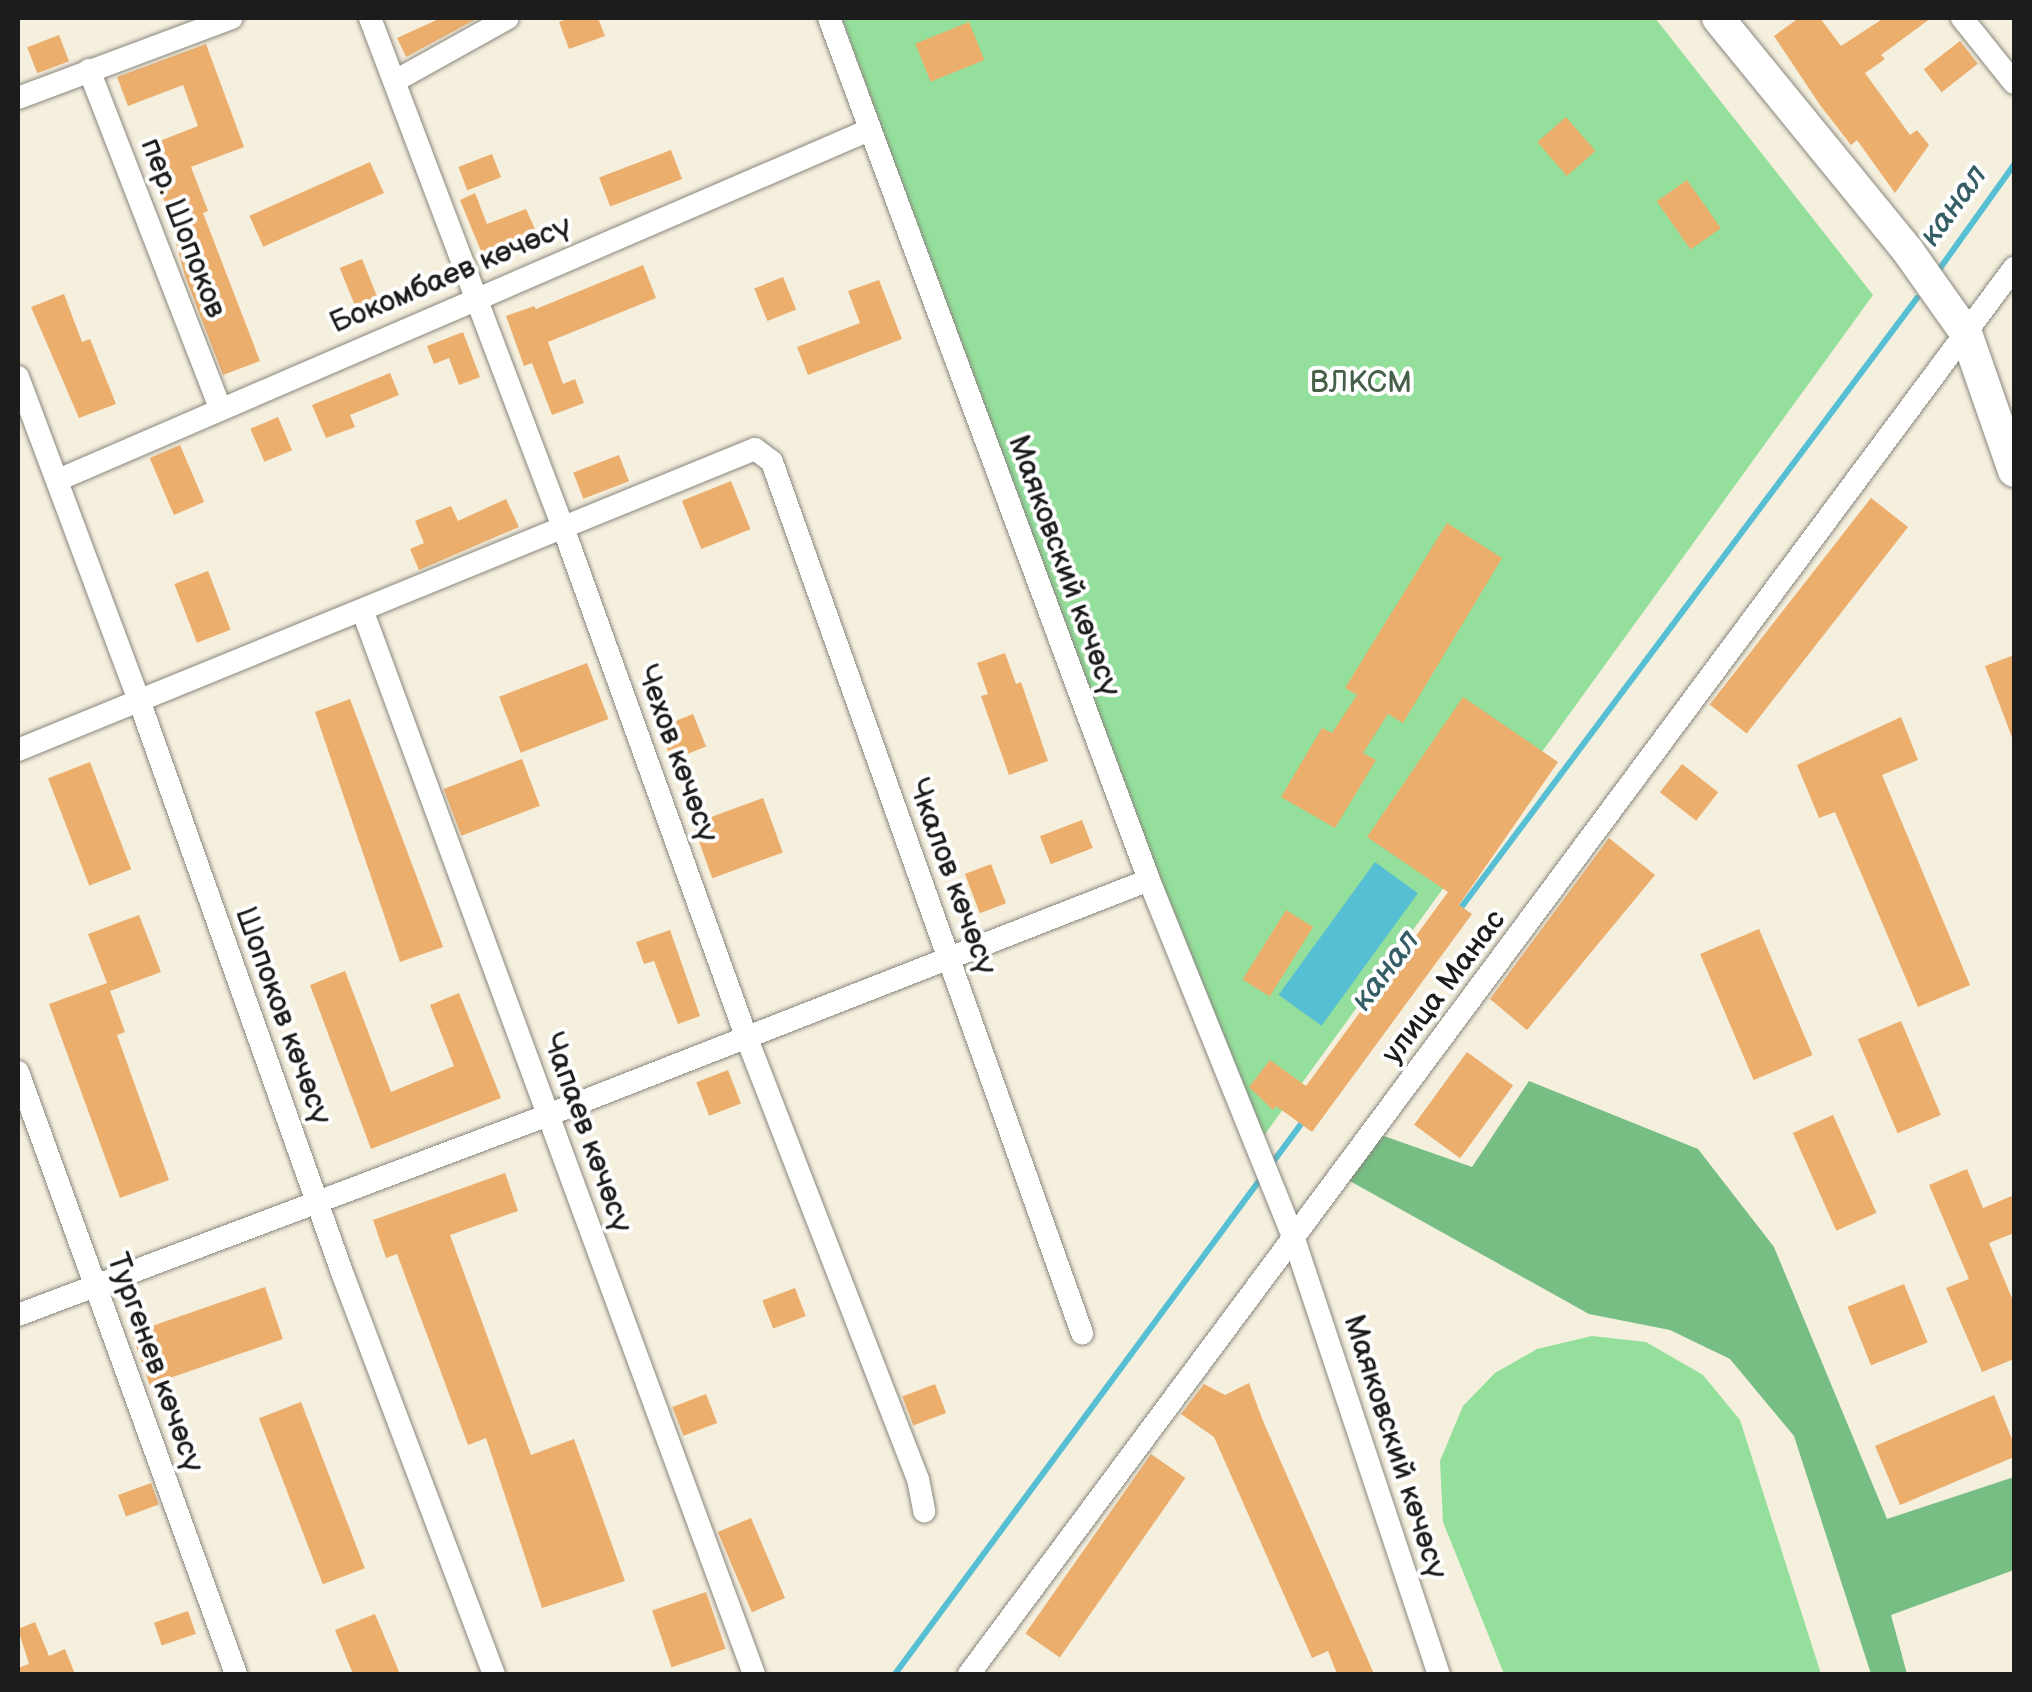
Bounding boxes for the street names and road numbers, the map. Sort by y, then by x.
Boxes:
street label: пер. Шопоков [132,133,234,323]
street label: Бокомбаев көчөсү [325,208,577,342]
street label: Маяковский көчөсү [1000,430,1128,702]
street label: Чехов көчөсү [628,660,726,848]
street label: Чкалов көчөсү [900,774,1004,980]
street label: Шопоков көчөсү [227,902,339,1130]
street label: улица Манас [1374,903,1514,1071]
street label: Чапаев көчөсү [534,1028,640,1238]
street label: Тургенев көчөсү [99,1248,211,1478]
street label: Маяковский көчөсү [1335,1310,1455,1584]

